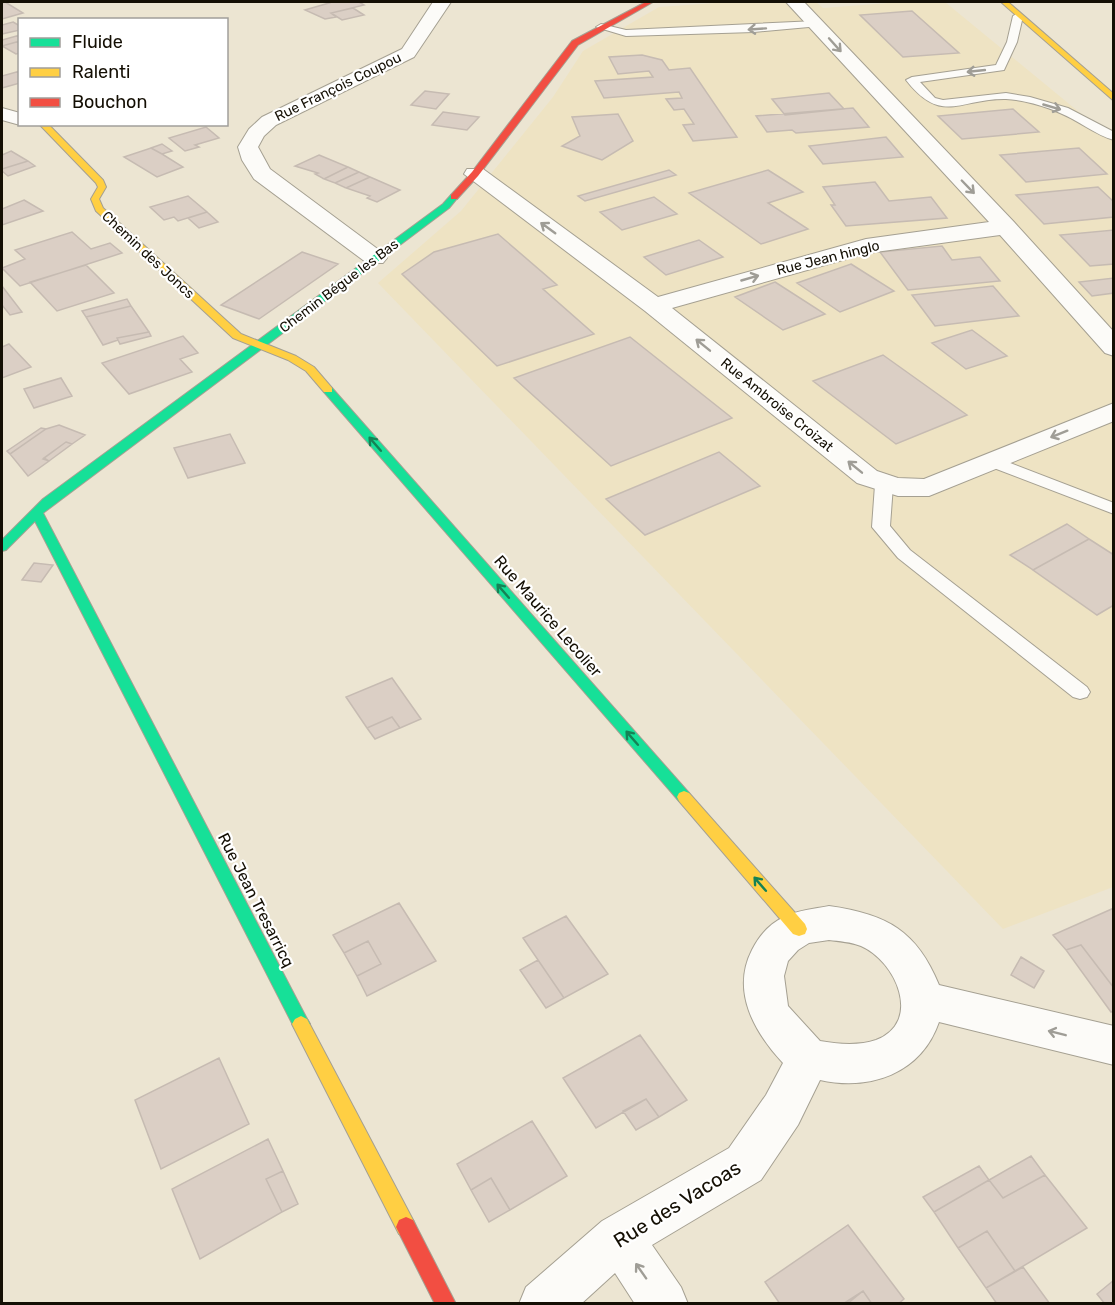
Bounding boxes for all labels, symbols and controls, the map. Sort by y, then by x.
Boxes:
legend [18,18,228,126]
one-way arrow [748,23,768,34]
text: Fluide [72,31,123,53]
one-way arrow [828,37,842,52]
street label: Rue François Coupou [272,49,404,125]
text: Ralenti [72,61,130,83]
one-way arrow [967,66,986,77]
text: Bouchon [72,91,147,113]
one-way arrow [1043,102,1062,113]
one-way arrow [960,180,975,195]
street label: Chemin des Joncs [98,208,198,302]
one-way arrow [540,221,556,234]
street label: Chemin Bégue les Bas [276,236,402,336]
street label: Rue Jean hinglo [775,237,881,279]
one-way arrow [740,272,759,283]
one-way arrow [695,339,711,352]
street label: Rue Ambroise Croizat [717,354,837,456]
one-way arrow [1051,429,1069,440]
one-way arrow [368,437,382,452]
one-way arrow [847,461,863,474]
street label: Rue Maurice Lecolier [490,551,606,681]
one-way arrow [497,583,510,599]
one-way arrow [625,731,639,746]
street label: Rue Jean Tresarricq [214,830,298,970]
one-way arrow [753,877,767,892]
one-way arrow [1047,1026,1066,1038]
street label: Rue des Vacoas [609,1155,745,1253]
one-way arrow [635,1263,647,1279]

